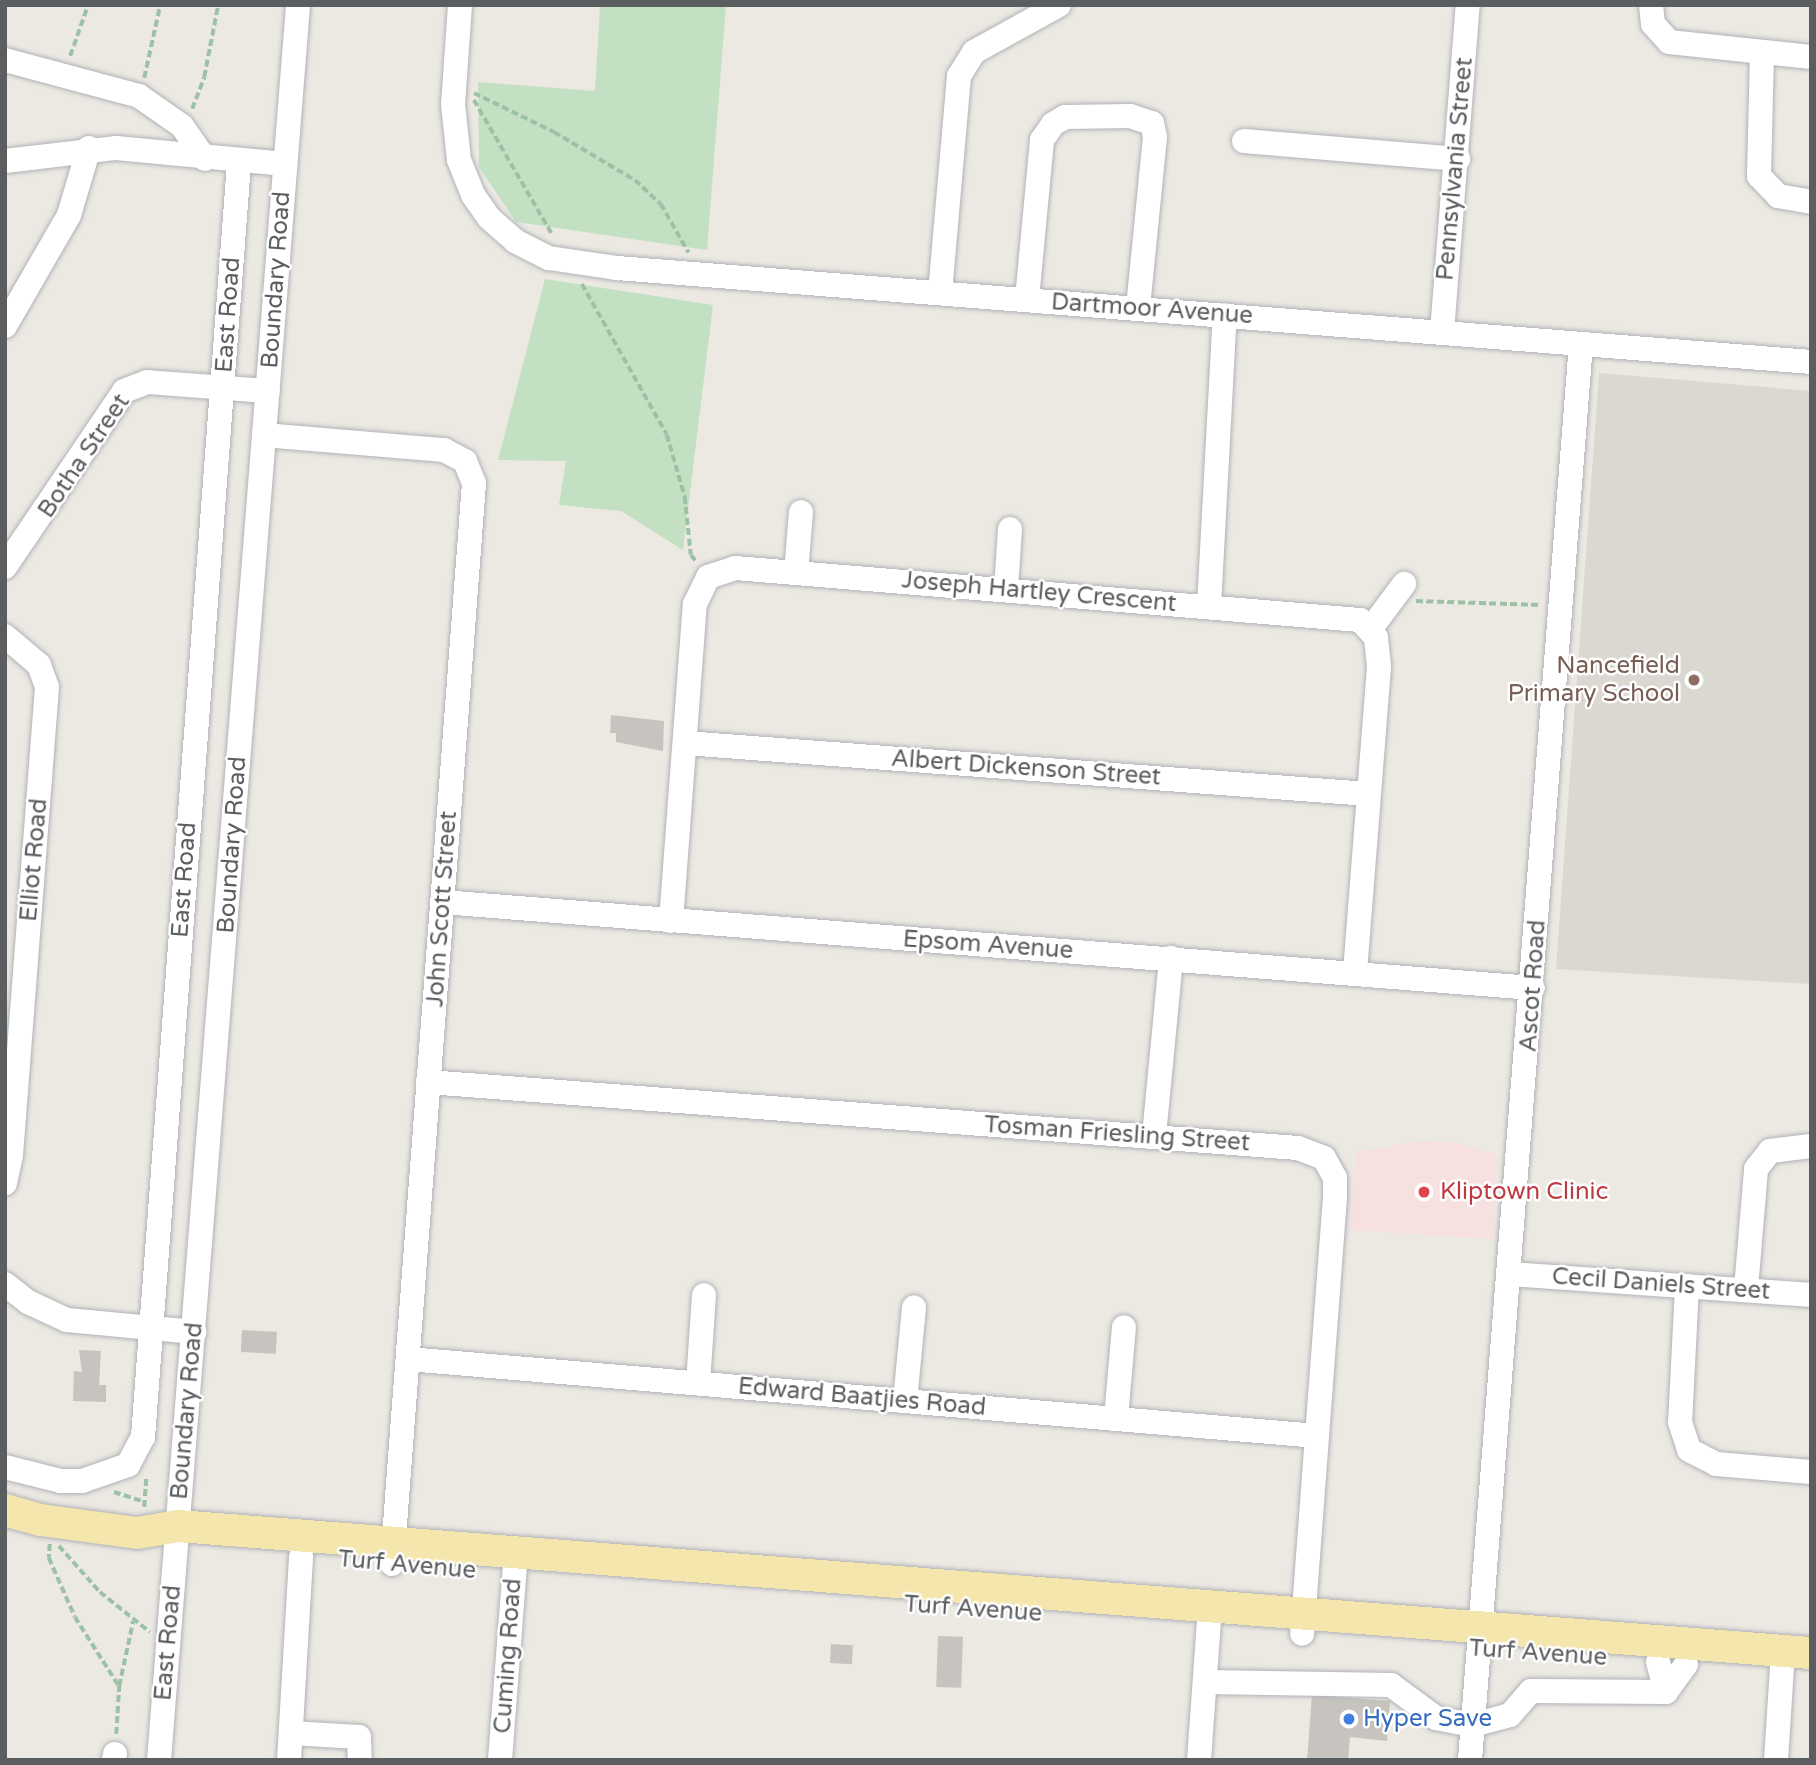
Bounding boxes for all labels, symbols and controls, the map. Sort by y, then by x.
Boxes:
street label: Pennsylvania Street [1431,56,1479,282]
street label: Boundary Road [255,190,297,370]
street label: East Road [210,256,246,374]
street label: Dartmoor Avenue [1050,288,1254,330]
street label: Botha Street [32,389,136,523]
street label: Joseph Hartley Crescent [900,566,1178,618]
place label: Nancefield Primary School [1508,652,1680,708]
marker: Nancefield Primary School [1686,672,1702,688]
street label: Albert Dickenson Street [890,744,1162,792]
street label: Boundary Road [211,755,253,935]
street label: Elliot Road [14,797,54,923]
street label: John Scott Street [421,810,463,1008]
street label: East Road [166,821,202,939]
street label: Ascot Road [1514,919,1552,1053]
street label: Epsom Avenue [902,925,1074,965]
street label: Tosman Friesling Street [983,1110,1251,1158]
place label: Kliptown Clinic [1440,1178,1608,1206]
marker: Kliptown Clinic [1414,1182,1434,1202]
street label: Cecil Daniels Street [1551,1262,1771,1306]
street label: Boundary Road [165,1321,209,1501]
street label: Edward Baatjies Road [737,1372,987,1422]
street label: Turf Avenue [337,1545,477,1585]
street label: Cuming Road [488,1578,528,1734]
street label: East Road [149,1584,187,1702]
street label: Turf Avenue [903,1590,1043,1628]
street label: Turf Avenue [1468,1634,1608,1672]
place label: Hyper Save [1363,1705,1492,1733]
marker: Hyper Save [1341,1711,1357,1727]

